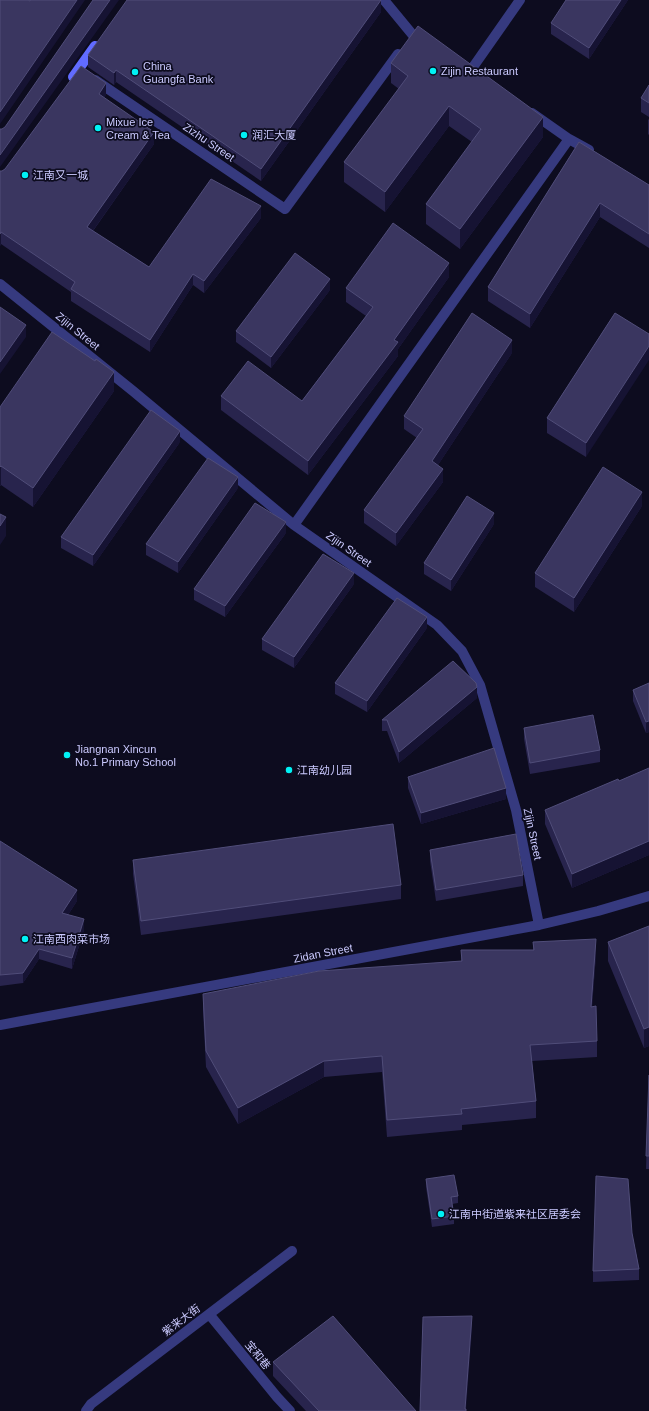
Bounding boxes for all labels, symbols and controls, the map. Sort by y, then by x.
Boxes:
place label: China Guangfa Bank [143,60,214,85]
place label: Zijin Restaurant [441,65,518,77]
marker: Zijin Restaurant [428,66,438,76]
marker: China Guangfa Bank [130,67,140,77]
place label: Mixue Ice Cream & Tea [106,116,171,141]
street label: Zizhu Street [181,120,237,164]
marker: Mixue Ice Cream & Tea [93,123,103,133]
place label: 润汇大厦 [252,129,296,141]
marker: 润汇大厦 [239,130,249,140]
place label: 江南又一城 [33,169,88,181]
marker: 江南又一城 [20,170,30,180]
street label: Zijin Street [54,310,102,352]
street label: Zijin Street [324,529,374,569]
place label: Jiangnan Xincun No.1 Primary School [75,743,176,768]
marker: Jiangnan Xincun No.1 Primary School [62,750,72,760]
place label: 江南幼儿园 [297,764,352,776]
marker: 江南幼儿园 [284,765,294,775]
street label: Zijin Street [522,807,544,861]
place label: 江南西肉菜市场 [33,933,110,945]
marker: 江南西肉菜市场 [20,934,30,944]
street label: Zidan Street [292,941,354,965]
place label: 江南中街道紫来社区居委会 [449,1208,581,1220]
marker: 江南中街道紫来社区居委会 [436,1209,446,1219]
street label: 紫来大街 [160,1302,202,1338]
street label: 宝和巷 [243,1338,273,1372]

